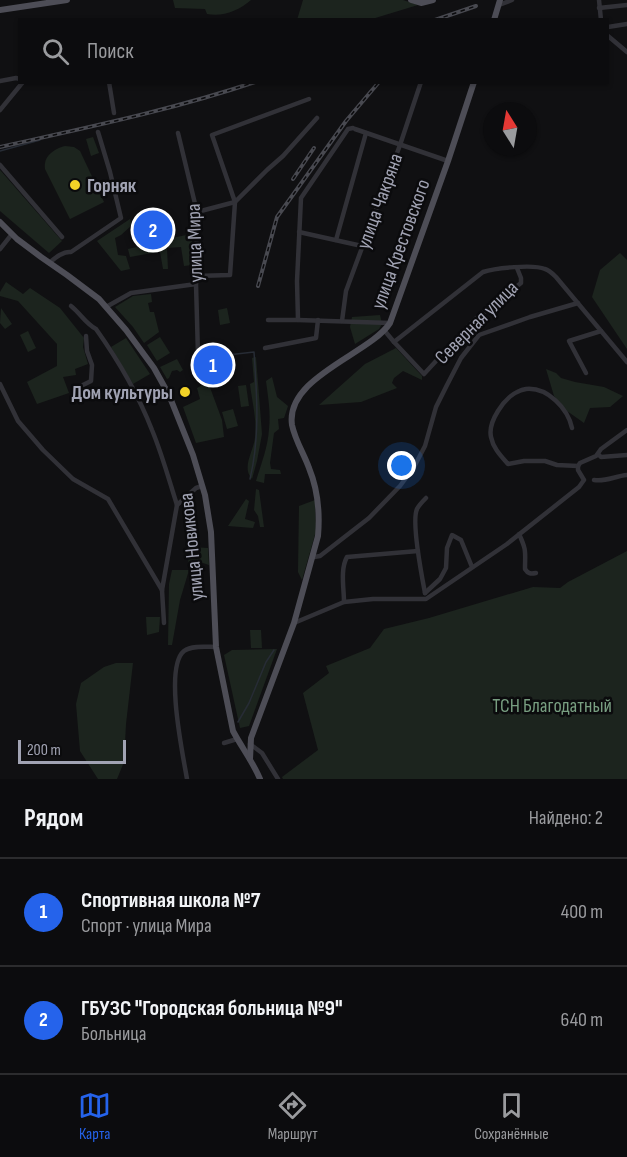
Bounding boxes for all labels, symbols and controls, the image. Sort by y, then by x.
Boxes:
search box [18,18,609,84]
icon: search [39,35,72,68]
text: Поиск [87,38,133,65]
north arrow [483,102,537,156]
street label: улица Чакряна [352,150,408,252]
place label: Горняк [87,174,137,198]
street label: улица Крестовского [366,176,436,313]
marker: Горняк [68,178,82,192]
street label: улица Мира [182,203,208,283]
pin: 2 [134,208,172,252]
street label: Северная улица [430,276,523,369]
pin: 1 [194,342,232,388]
place label: Дом культуры [71,381,173,405]
marker: Дом культуры [178,385,192,399]
your location [387,451,416,480]
street label: улица Новикова [174,492,210,602]
park label: ТСН Благодатный [492,694,612,718]
scale bar [18,737,126,764]
text: 200 m [27,741,61,760]
text: Рядом [24,803,83,834]
text: Найдено: 2 [529,806,603,830]
text: Спортивная школа №7 [81,887,260,914]
text: 1 [40,900,47,924]
text: 400 m [561,900,603,924]
text: Спорт · улица Мира [81,914,212,938]
text: ГБУЗС "Городская больница №9" [81,995,343,1022]
text: 2 [39,1008,48,1032]
text: 640 m [561,1008,603,1032]
text: Больница [81,1022,146,1046]
tab: Карта [78,1089,111,1144]
tab: Маршрут [268,1089,318,1144]
tab: Сохранённые [474,1089,549,1144]

